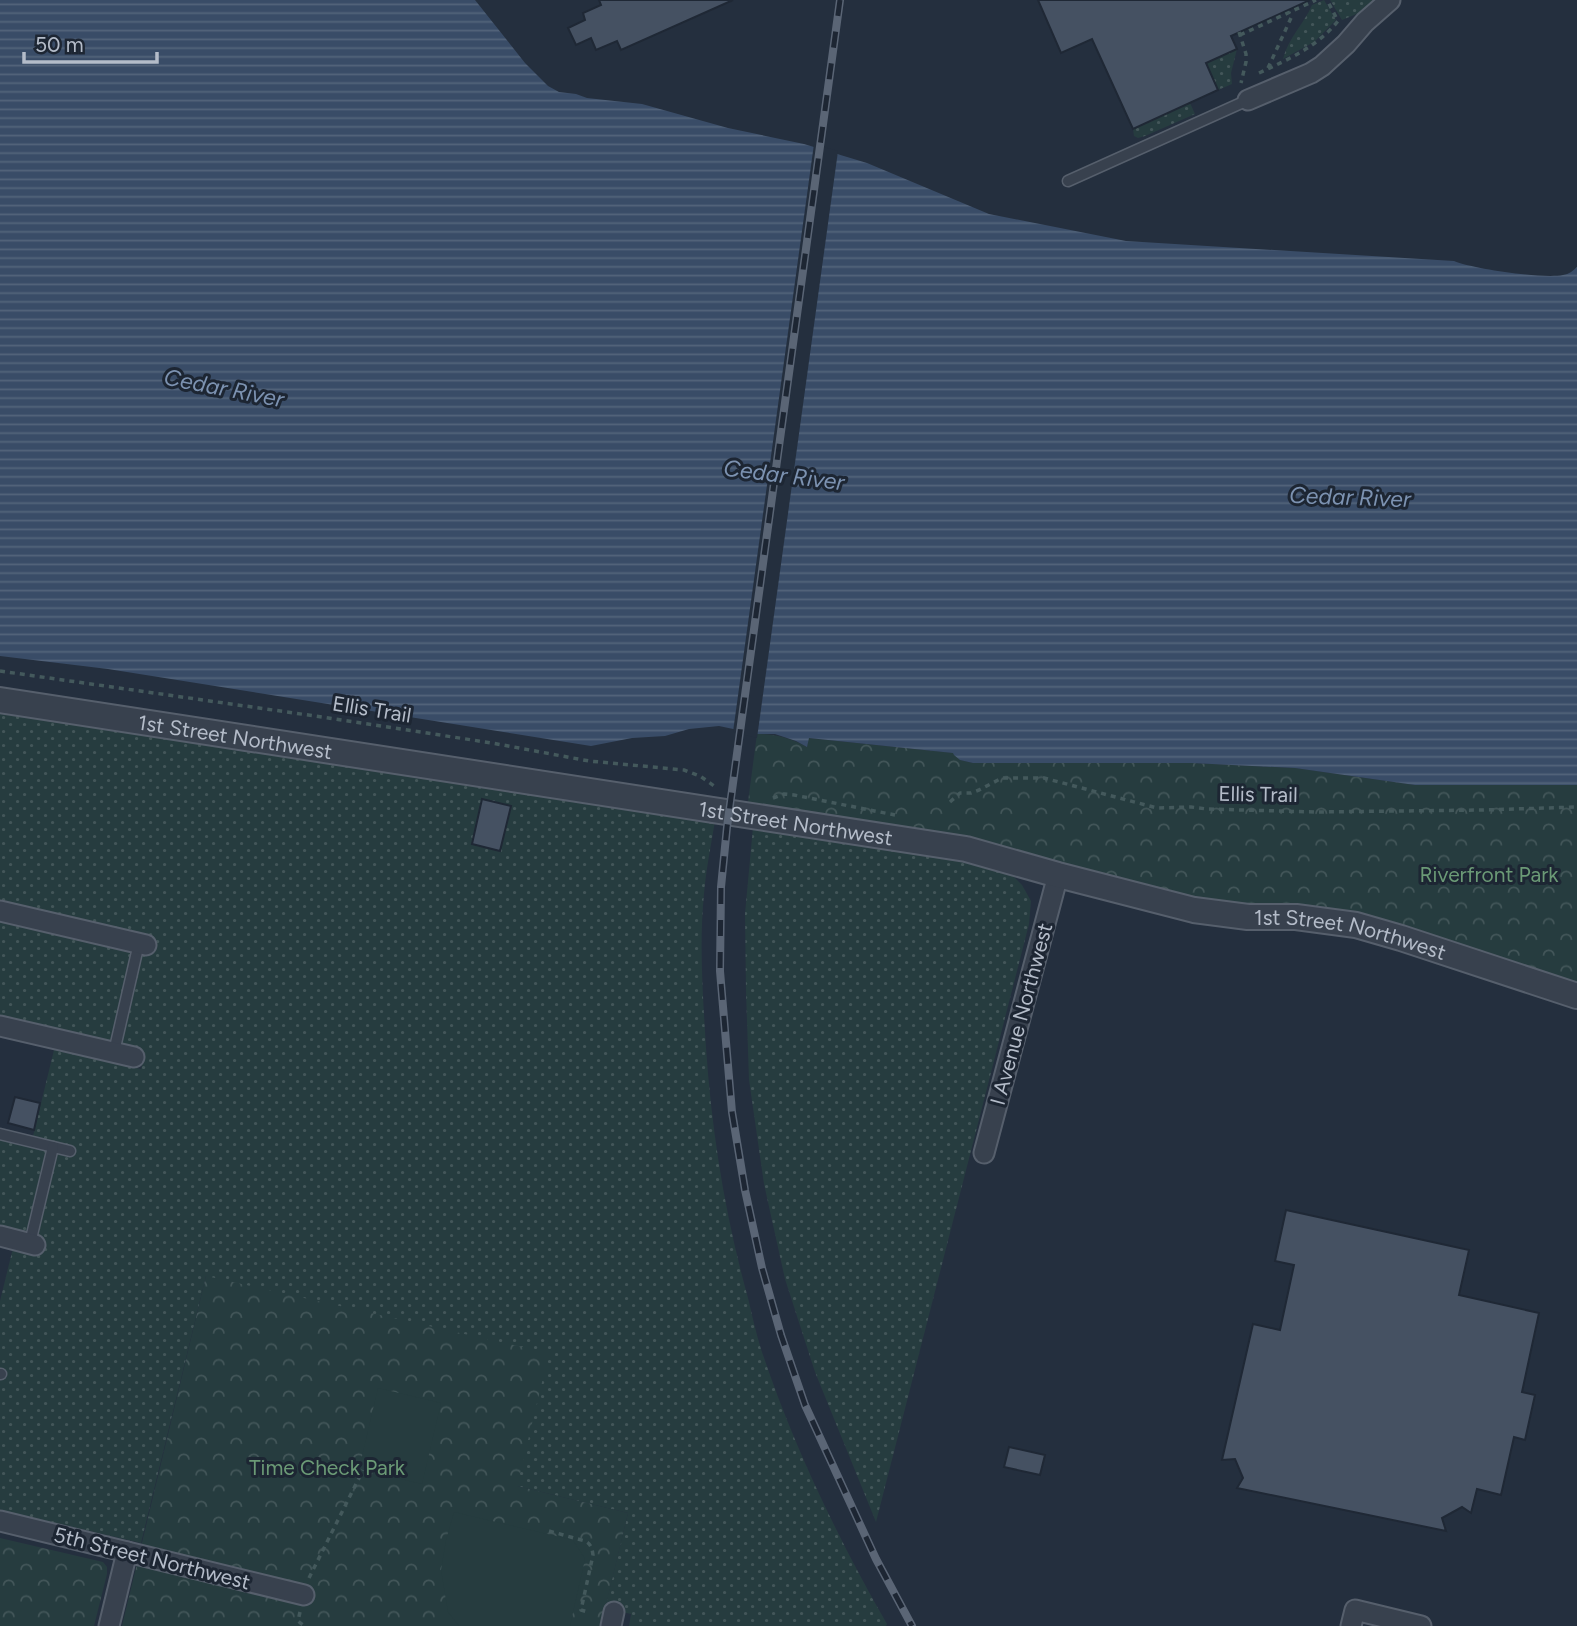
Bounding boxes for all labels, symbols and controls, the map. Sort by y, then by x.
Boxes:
scale bar [24,21,158,65]
text: 50 m [35,32,84,57]
water label: Cedar River [162,363,287,414]
water label: Cedar River [722,454,847,496]
water label: Cedar River [1289,481,1412,513]
street label: Ellis Trail [331,690,413,728]
street label: 1st Street Northwest [136,709,334,764]
street label: Ellis Trail [1218,781,1298,807]
street label: 1st Street Northwest [697,795,894,850]
park label: Riverfront Park [1419,862,1559,887]
street label: 1st Street Northwest [1254,905,1449,965]
street label: I Avenue Northwest [985,920,1057,1108]
park label: Time Check Park [249,1455,406,1480]
street label: 5th Street Northwest [51,1522,253,1594]

